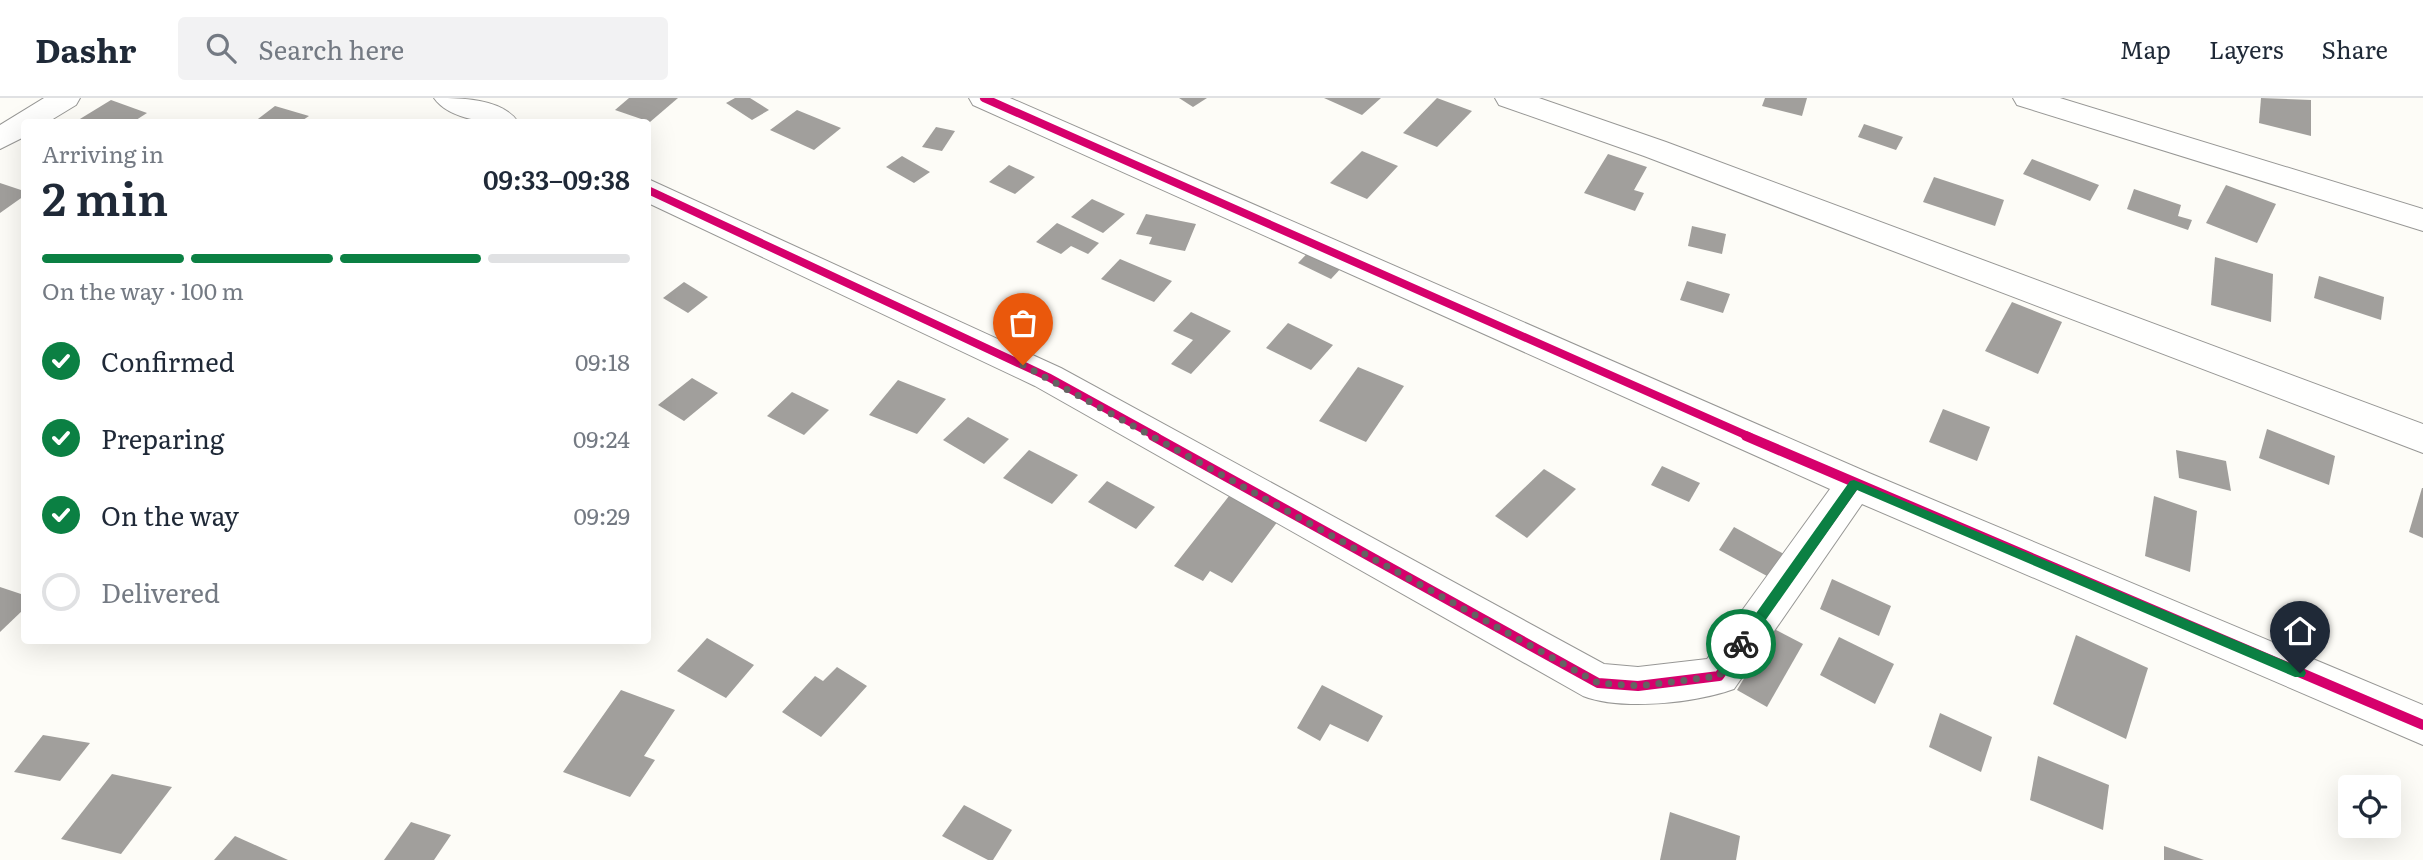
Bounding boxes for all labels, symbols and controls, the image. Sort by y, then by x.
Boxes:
search box [178,17,668,80]
text: Dashr [35,24,136,73]
icon: search [202,29,240,67]
text: Search here [258,29,404,68]
text: Map [2120,31,2171,66]
text: Layers [2209,31,2283,66]
text: Share [2321,31,2388,66]
text: Arriving in [42,136,164,170]
text: 09:33–09:38 [483,159,630,198]
text: 2 min [42,162,168,230]
text: On the way · 100 m [42,273,244,307]
pin [993,293,1053,365]
icon: bag [1004,304,1042,342]
text: Confirmed [101,341,235,380]
icon: check [42,342,80,380]
text: 09:18 [575,344,630,378]
text: Preparing [101,418,224,457]
icon: check [42,419,80,457]
text: 09:24 [573,421,630,455]
text: On the way [101,495,239,534]
icon: check [42,496,80,534]
text: 09:29 [574,498,630,532]
text: Delivered [101,572,220,611]
pin [2270,601,2330,673]
courier [1706,609,1776,679]
icon: home [2281,612,2319,650]
icon: bike [1722,625,1760,663]
map controls [2338,775,2401,838]
button: locate [2338,775,2401,838]

